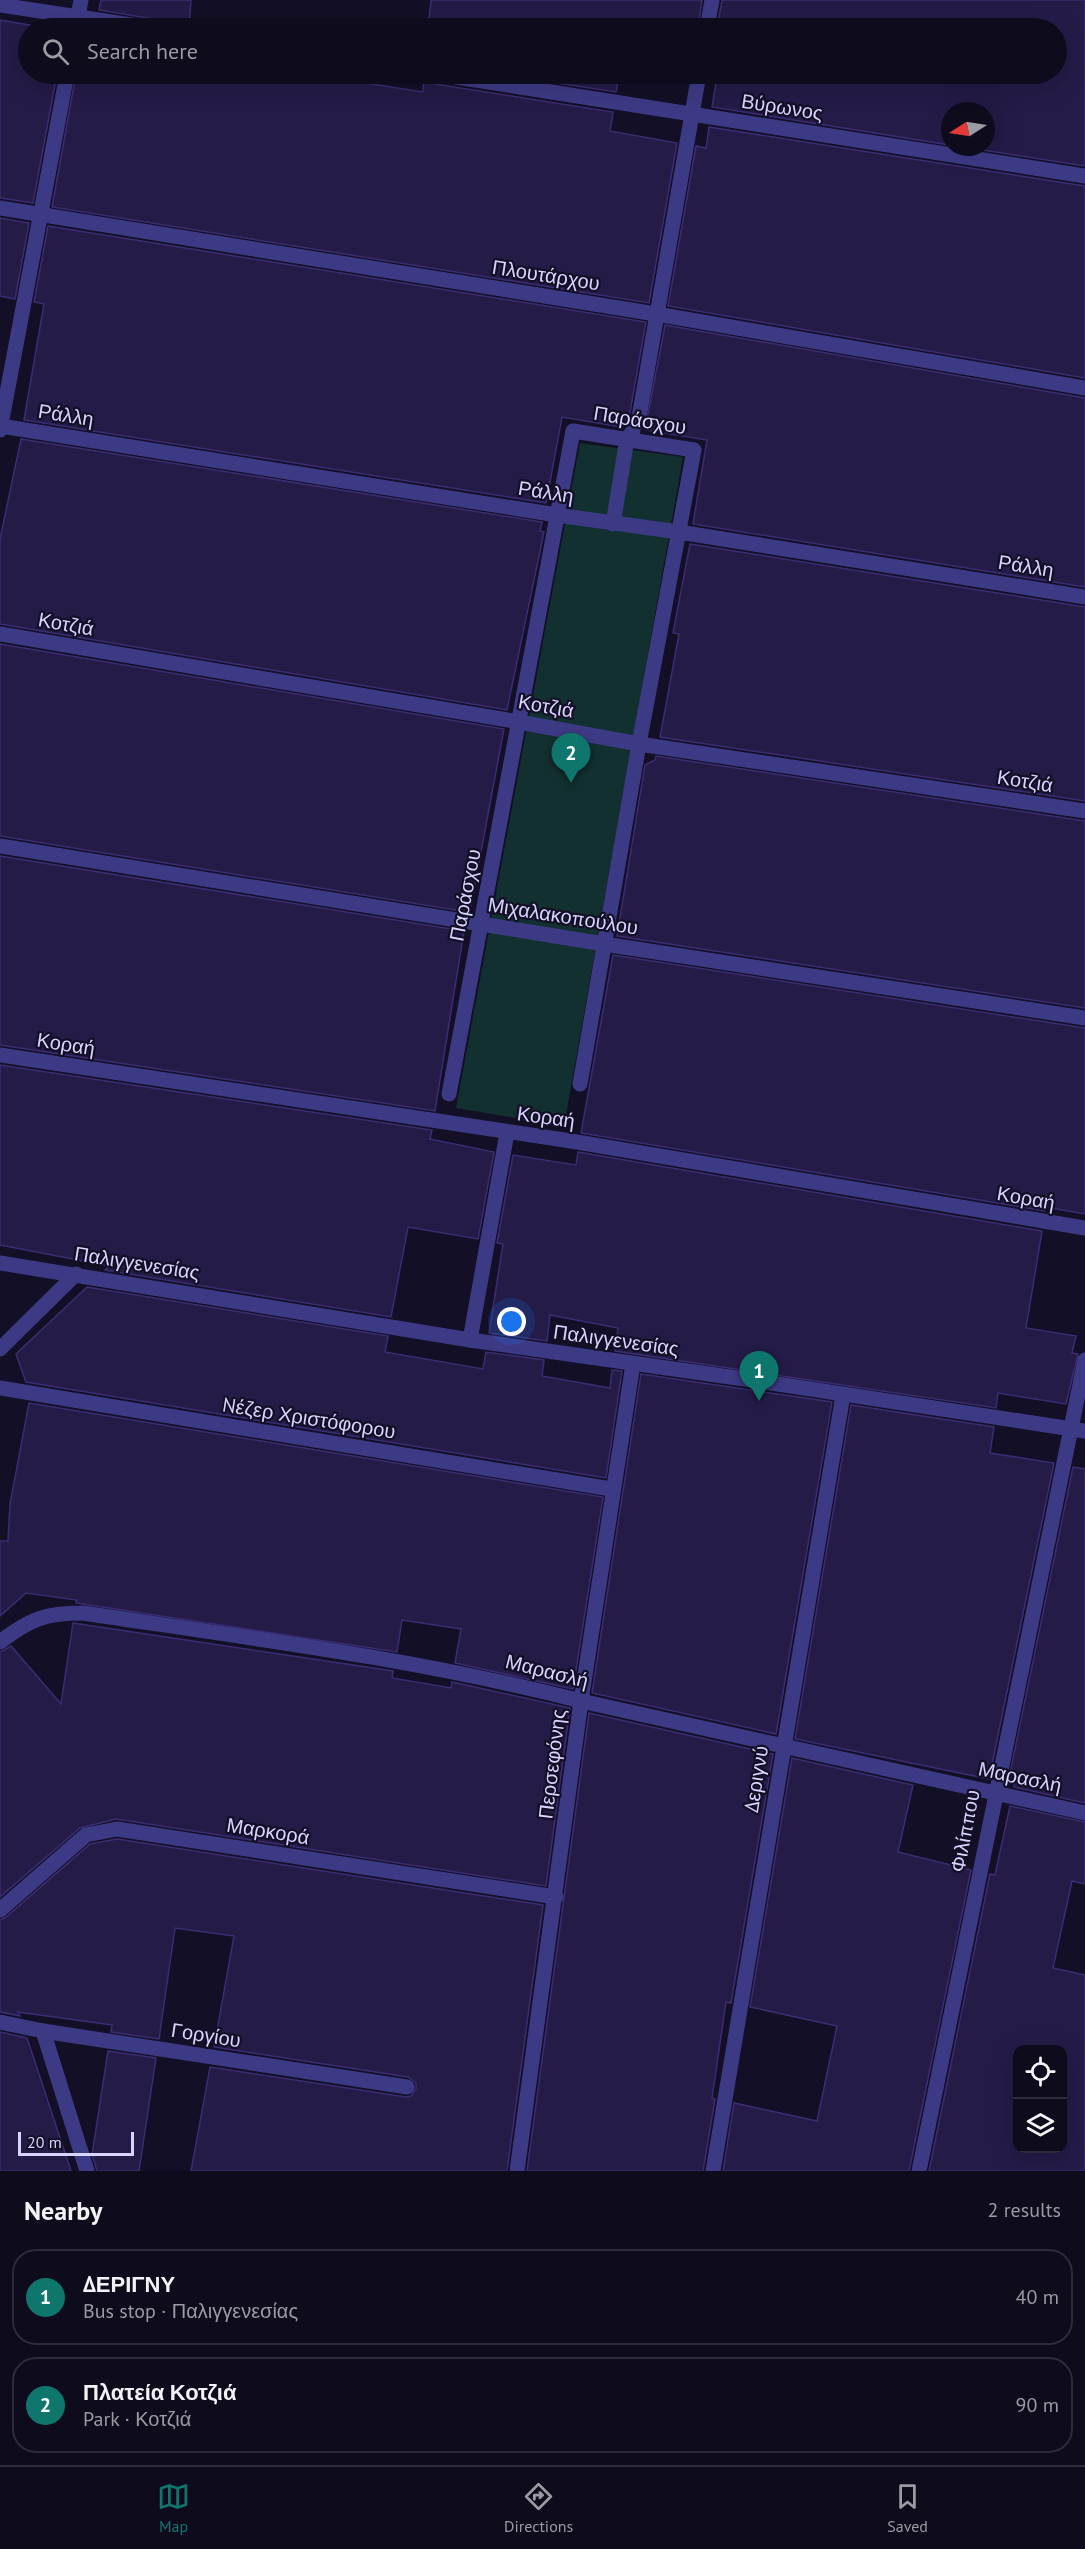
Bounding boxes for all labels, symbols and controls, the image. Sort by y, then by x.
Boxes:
search box [18,18,1067,84]
icon: search [39,35,72,68]
text: Search here [87,37,198,65]
street label: Βύρωνος [739,88,825,126]
north arrow [941,102,995,156]
street label: Πλουτάρχου [490,254,602,296]
street label: Ράλλη [36,398,96,432]
street label: Παράσχου [592,400,688,440]
street label: Ράλλη [516,475,576,509]
street label: Ράλλη [996,549,1056,583]
street label: Κοτζιά [36,606,96,642]
street label: Κοτζιά [516,688,576,724]
pin: 2 [552,734,590,783]
street label: Κοτζιά [995,764,1055,798]
street label: Παράσχου [443,847,487,943]
street label: Μιχαλακοπούλου [486,891,640,941]
street label: Κοραή [35,1027,97,1061]
street label: Κοραή [515,1100,577,1134]
street label: Κοραή [995,1180,1057,1216]
street label: Παλιγγενεσίας [73,1240,202,1286]
your location [497,1307,526,1336]
street label: Παλιγγενεσίας [552,1318,681,1362]
pin: 1 [740,1352,778,1401]
street label: Nέζερ Χριστόφορου [221,1391,397,1445]
street label: Μαρασλή [503,1648,591,1694]
street label: Περσεφόνης [532,1707,572,1821]
street label: Δεριγνύ [738,1744,774,1814]
street label: Μαρασλή [976,1755,1064,1799]
street label: Φιλίππου [944,1788,986,1874]
street label: Μαρκορά [225,1812,311,1850]
street label: Γοργίου [169,2017,243,2053]
map controls [1013,2045,1067,2153]
button: locate [1013,2045,1067,2099]
button: layers [1013,2099,1067,2153]
scale bar [18,2129,134,2156]
text: 20 m [27,2132,62,2152]
text: Nearby [24,2194,102,2227]
text: 2 results [988,2197,1061,2223]
text: ΔΕΡΙΓΝΥ [83,2270,175,2298]
text: 1 [40,2284,51,2310]
text: 40 m [1016,2284,1059,2310]
text: Bus stop · Παλιγγενεσίας [83,2298,298,2324]
text: Πλατεία Κοτζιά [83,2378,237,2406]
text: 2 [40,2392,51,2418]
text: 90 m [1016,2392,1059,2418]
text: Park · Κοτζιά [83,2406,191,2432]
tab: Map [157,2480,190,2536]
tab: Directions [504,2480,573,2536]
tab: Saved [887,2480,928,2536]

